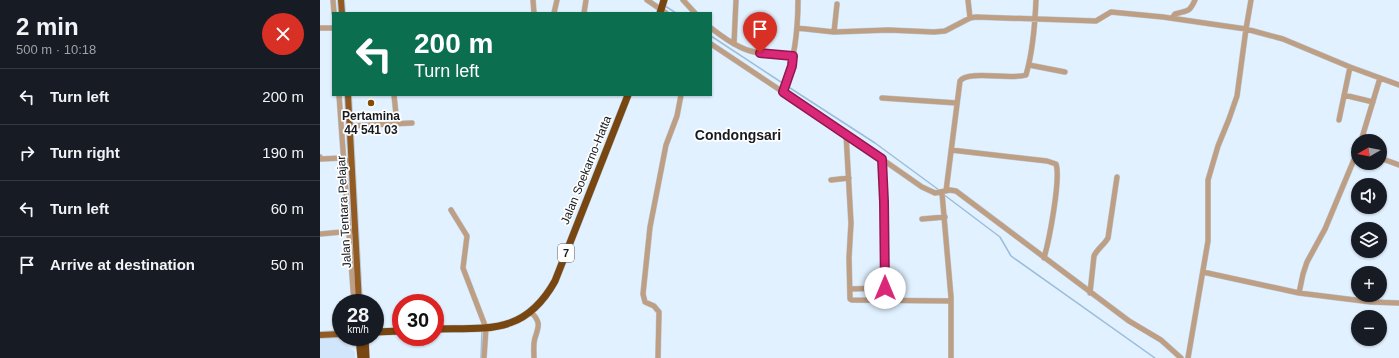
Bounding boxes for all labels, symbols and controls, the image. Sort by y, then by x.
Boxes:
pin [743,12,777,53]
text: 2 min [16,13,79,40]
button: close [262,13,304,55]
icon: arrive [749,18,771,40]
icon: left [348,28,400,80]
text: 200 m [414,28,493,59]
text: 500 m · 10:18 [16,42,96,57]
text: Turn left [414,61,479,81]
icon: left [16,86,38,108]
text: Turn left [50,88,109,105]
text: 200 m [262,88,304,105]
marker: Pertamina 44 541 03 [366,98,376,108]
place label: Pertamina 44 541 03 [342,109,400,137]
street label: Jalan Soekarno-Hatta [558,113,614,226]
district label: Condongsari [695,127,781,143]
north arrow [1351,134,1387,170]
map controls [1351,134,1387,346]
icon: right [16,142,38,164]
text: Turn right [50,144,120,161]
text: 190 m [262,144,304,161]
street label: Jalan Tentara Pelajar [334,155,354,269]
button: sound [1351,178,1387,214]
icon: left [16,198,38,220]
text: Turn left [50,200,109,217]
text: 60 m [271,200,304,217]
button: layers [1351,222,1387,258]
road number: 7 [558,244,574,262]
icon: arrive [16,254,38,276]
text: Arrive at destination [50,256,195,273]
text: 50 m [271,256,304,273]
button: + [1351,266,1387,302]
position arrow [864,267,906,309]
speed limit sign: 30 [392,294,444,346]
text: 28 [347,304,369,326]
button: − [1351,310,1387,346]
text: km/h [347,324,369,335]

